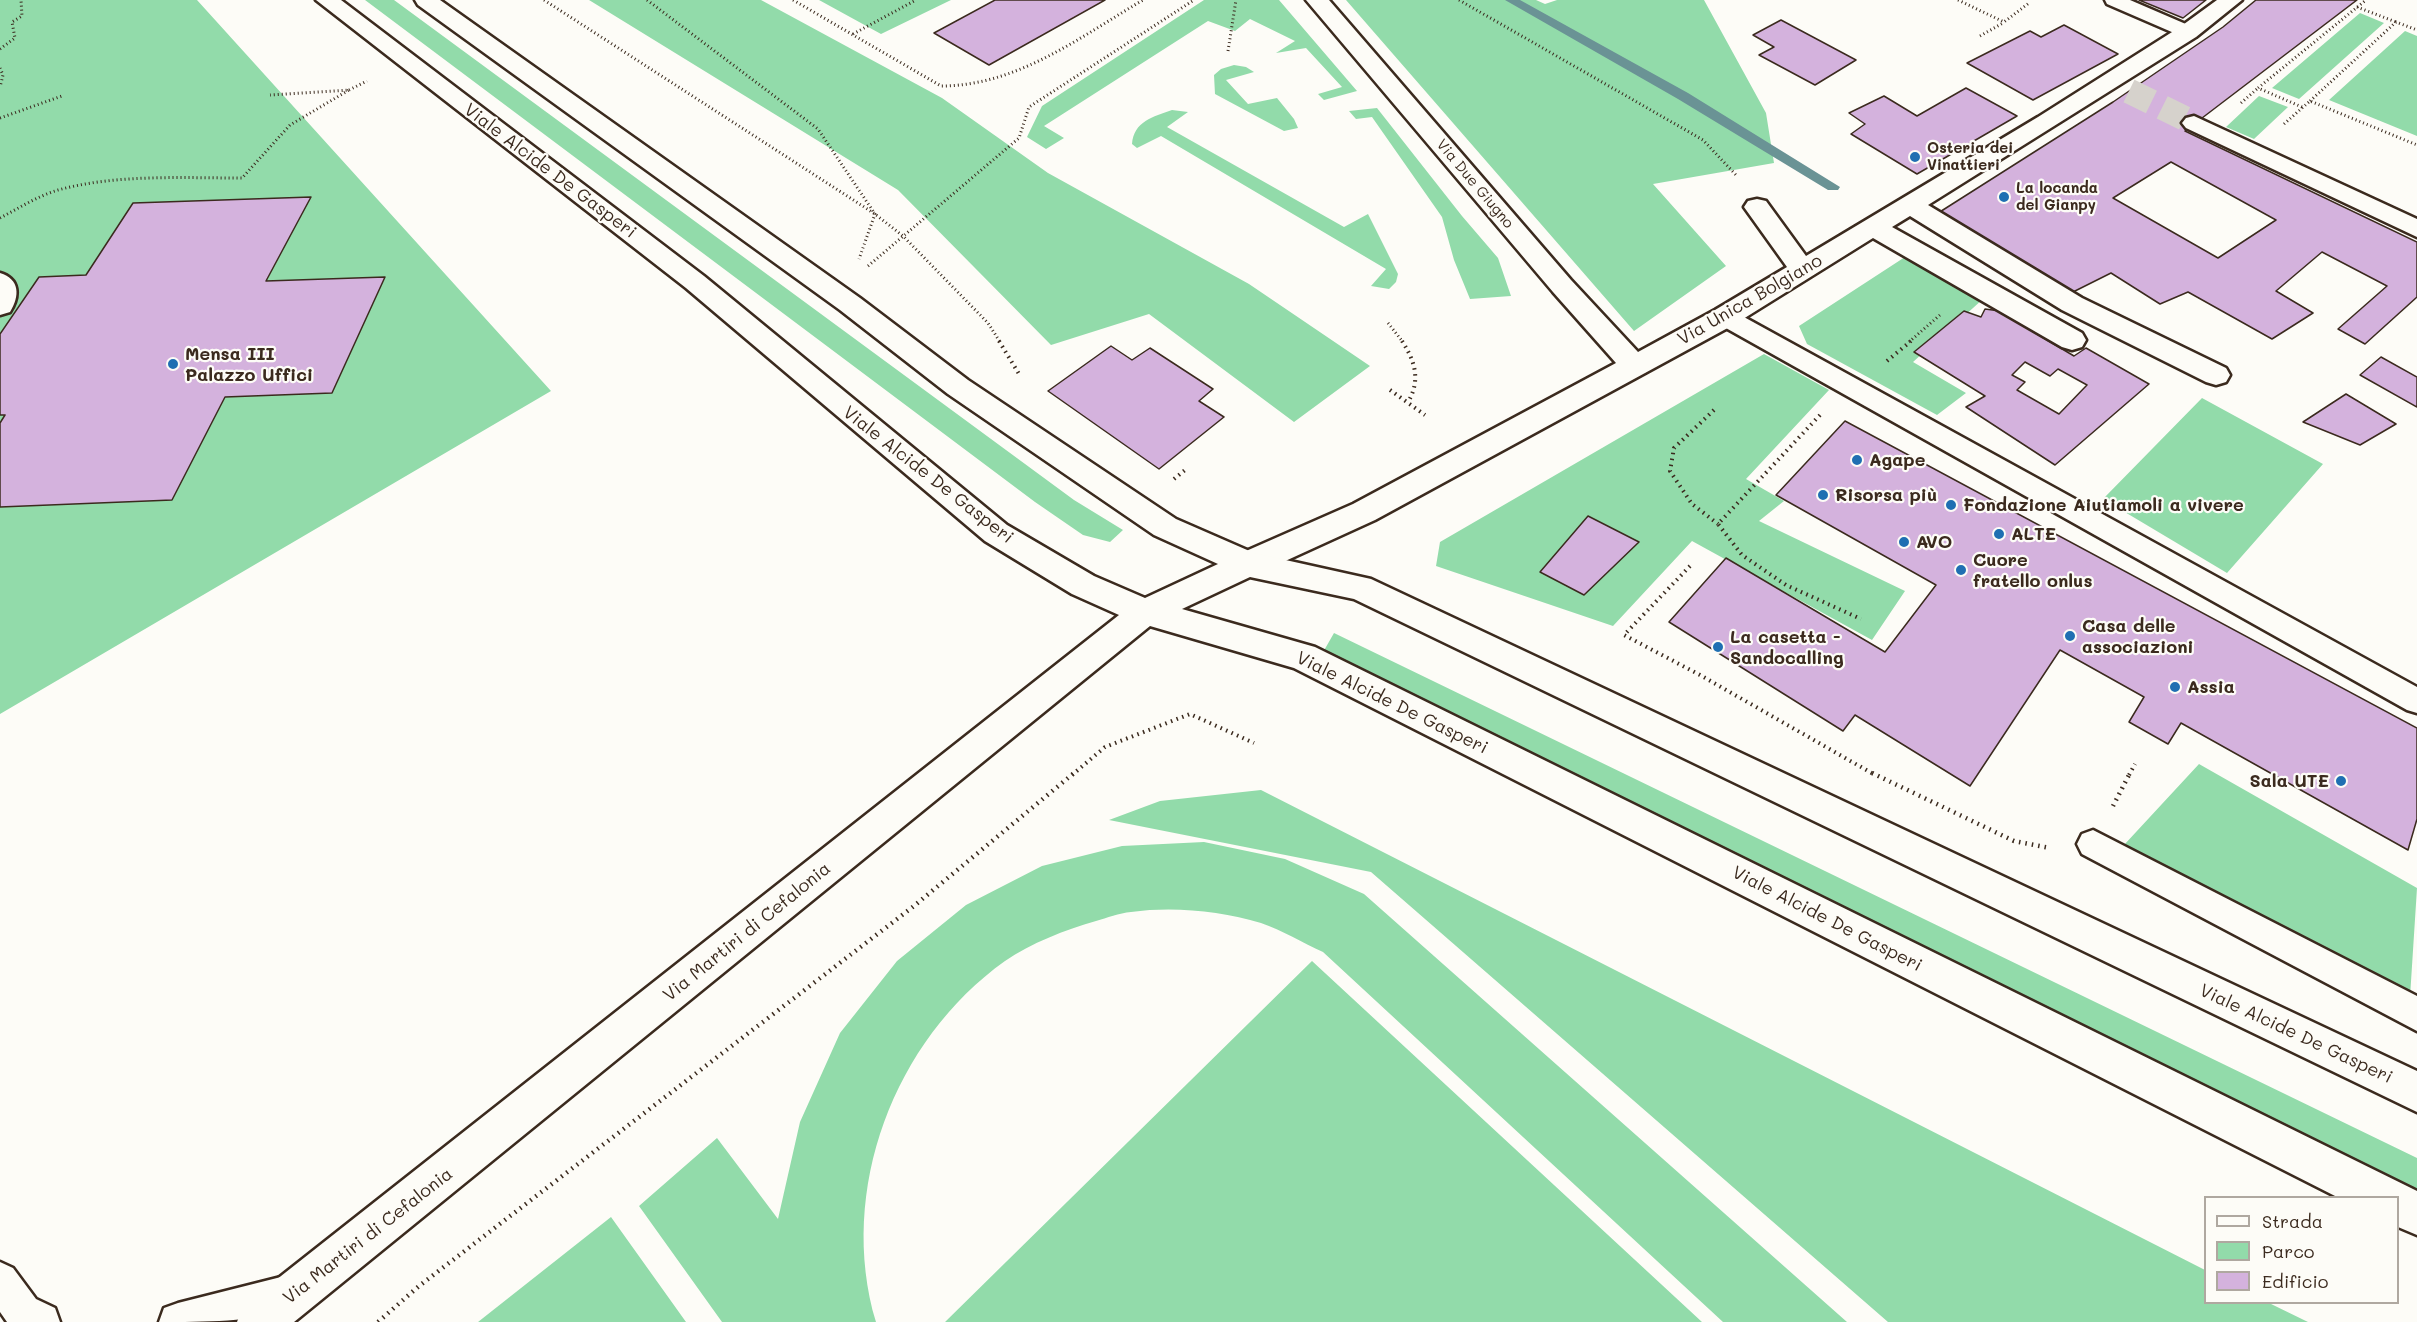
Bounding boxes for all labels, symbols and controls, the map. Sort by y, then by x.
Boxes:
street label: Viale Alcide De Gasperi [459,99,641,243]
street label: Via Due Giugno [1432,136,1518,232]
place label: Osteria dei Vinattieri [1927,139,2013,174]
marker: Osteria dei Vinattieri [1908,150,1922,164]
place label: La locanda del Gianpy [2016,179,2098,214]
marker: La locanda del Gianpy [1997,190,2011,204]
street label: Via Unica Bolgiano [1674,250,1826,350]
place label: Mensa III Palazzo Uffici [185,343,313,386]
marker: Mensa III Palazzo Uffici [166,357,180,371]
street label: Viale Alcide De Gasperi [838,402,1018,548]
place label: Agape [1869,449,1925,471]
marker: Agape [1850,453,1864,467]
place label: Risorsa più [1835,484,1937,506]
marker: Risorsa più [1816,488,1830,502]
place label: Fondazione Aiutiamoli a vivere [1963,494,2244,516]
marker: Fondazione Aiutiamoli a vivere [1944,498,1958,512]
place label: ALTE [2011,523,2056,545]
marker: ALTE [1992,527,2006,541]
place label: AVO [1916,531,1952,553]
marker: AVO [1897,535,1911,549]
place label: Cuore fratello onlus [1973,549,2092,592]
marker: Cuore fratello onlus [1954,563,1968,577]
place label: Casa delle associazioni [2082,615,2194,658]
place label: La casetta - Sandocalling [1730,626,1844,668]
marker: Casa delle associazioni [2063,629,2077,643]
marker: La casetta - Sandocalling [1711,640,1725,654]
street label: Viale Alcide De Gasperi [1293,647,1491,759]
place label: Assia [2187,676,2235,698]
marker: Assia [2168,680,2182,694]
place label: Sala UTE [2249,770,2329,792]
marker: Sala UTE [2334,774,2348,788]
street label: Via Martiri di Cefalonia [659,858,835,1006]
street label: Viale Alcide De Gasperi [1728,862,1926,976]
street label: Viale Alcide De Gasperi [2196,980,2396,1088]
street label: Via Martiri di Cefalonia [279,1163,457,1309]
legend [2204,1196,2399,1304]
text: Strada [2262,1209,2323,1233]
text: Parco [2262,1239,2315,1263]
text: Edificio [2262,1269,2329,1293]

